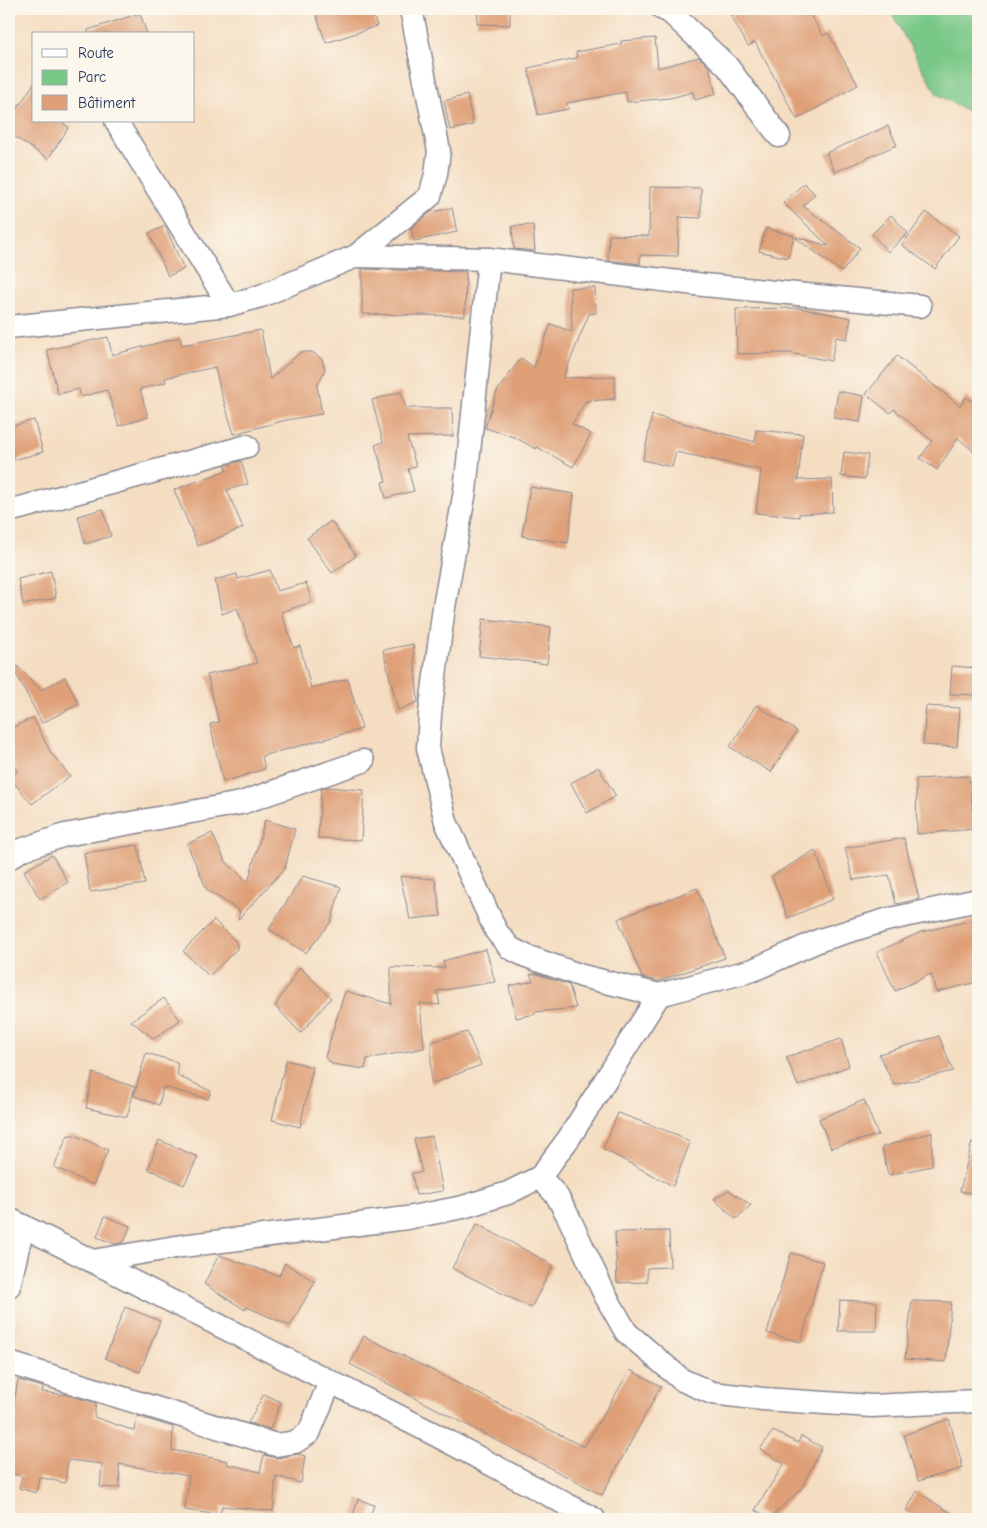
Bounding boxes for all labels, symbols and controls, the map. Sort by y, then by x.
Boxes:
legend [32,32,195,122]
text: Route [78,44,114,62]
text: Parc [78,68,106,86]
text: Bâtiment [78,94,136,112]

